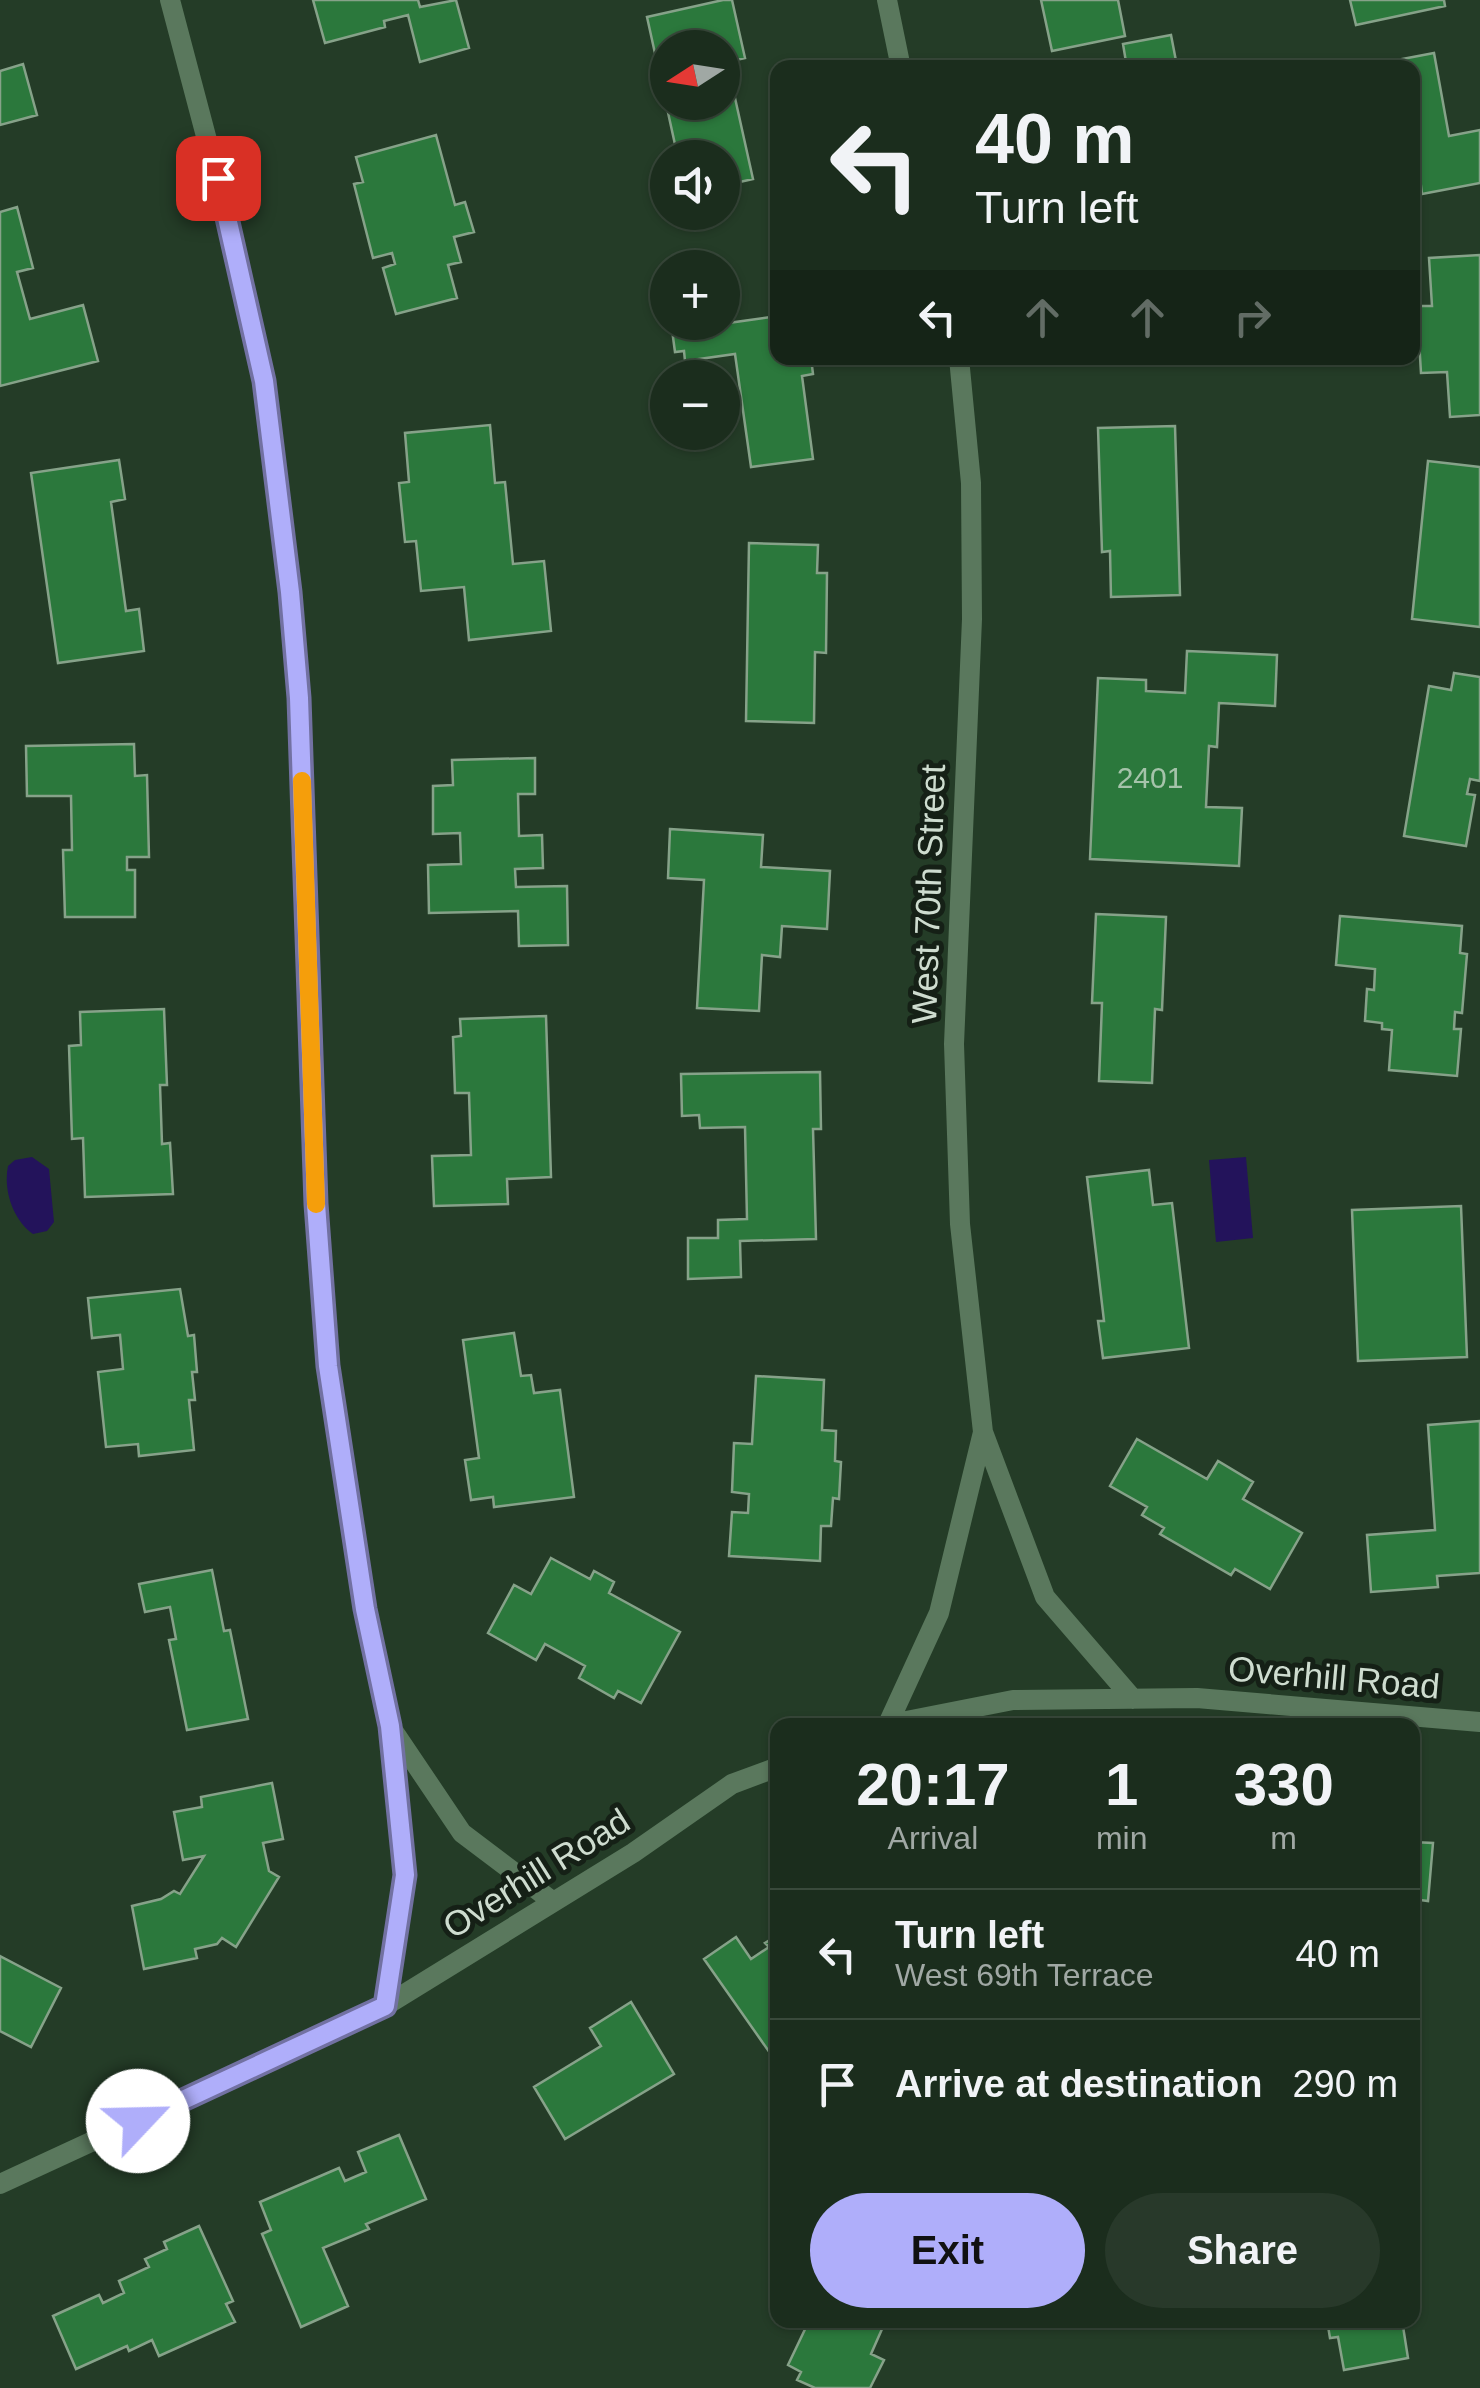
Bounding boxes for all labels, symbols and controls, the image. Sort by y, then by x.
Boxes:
north arrow [650,30,740,120]
map controls [650,30,740,450]
icon: left [810,100,940,230]
text: 40 m [975,100,1135,178]
pin [176,136,261,221]
button: sound [650,140,740,230]
icon: arrive [191,151,246,206]
text: Turn left [975,182,1138,233]
button: + [650,250,740,340]
icon: left [910,290,965,345]
icon: ahead [1015,290,1070,345]
icon: ahead [1120,290,1175,345]
icon: right [1225,290,1280,345]
button: − [650,360,740,450]
house number: 2401 [1117,761,1183,794]
street label: West 70th Street [904,763,952,1025]
street label: Overhill Road [1227,1648,1441,1706]
text: 20:17 [856,1751,1010,1818]
text: 1 [1105,1751,1138,1818]
text: 330 [1234,1751,1334,1818]
street label: Overhill Road [436,1800,636,1946]
text: Arrival [888,1820,978,1856]
text: min [1096,1820,1147,1856]
text: m [1270,1820,1297,1856]
text: Turn left [895,1914,1044,1956]
icon: left [810,1927,865,1982]
text: 40 m [1296,1933,1380,1975]
text: West 69th Terrace [895,1957,1154,1993]
icon: arrive [810,2057,865,2112]
text: Arrive at destination [895,2063,1262,2105]
text: 290 m [1292,2063,1398,2105]
position arrow [86,2069,190,2173]
button: Exit [810,2193,1085,2308]
button: Share [1105,2193,1380,2308]

